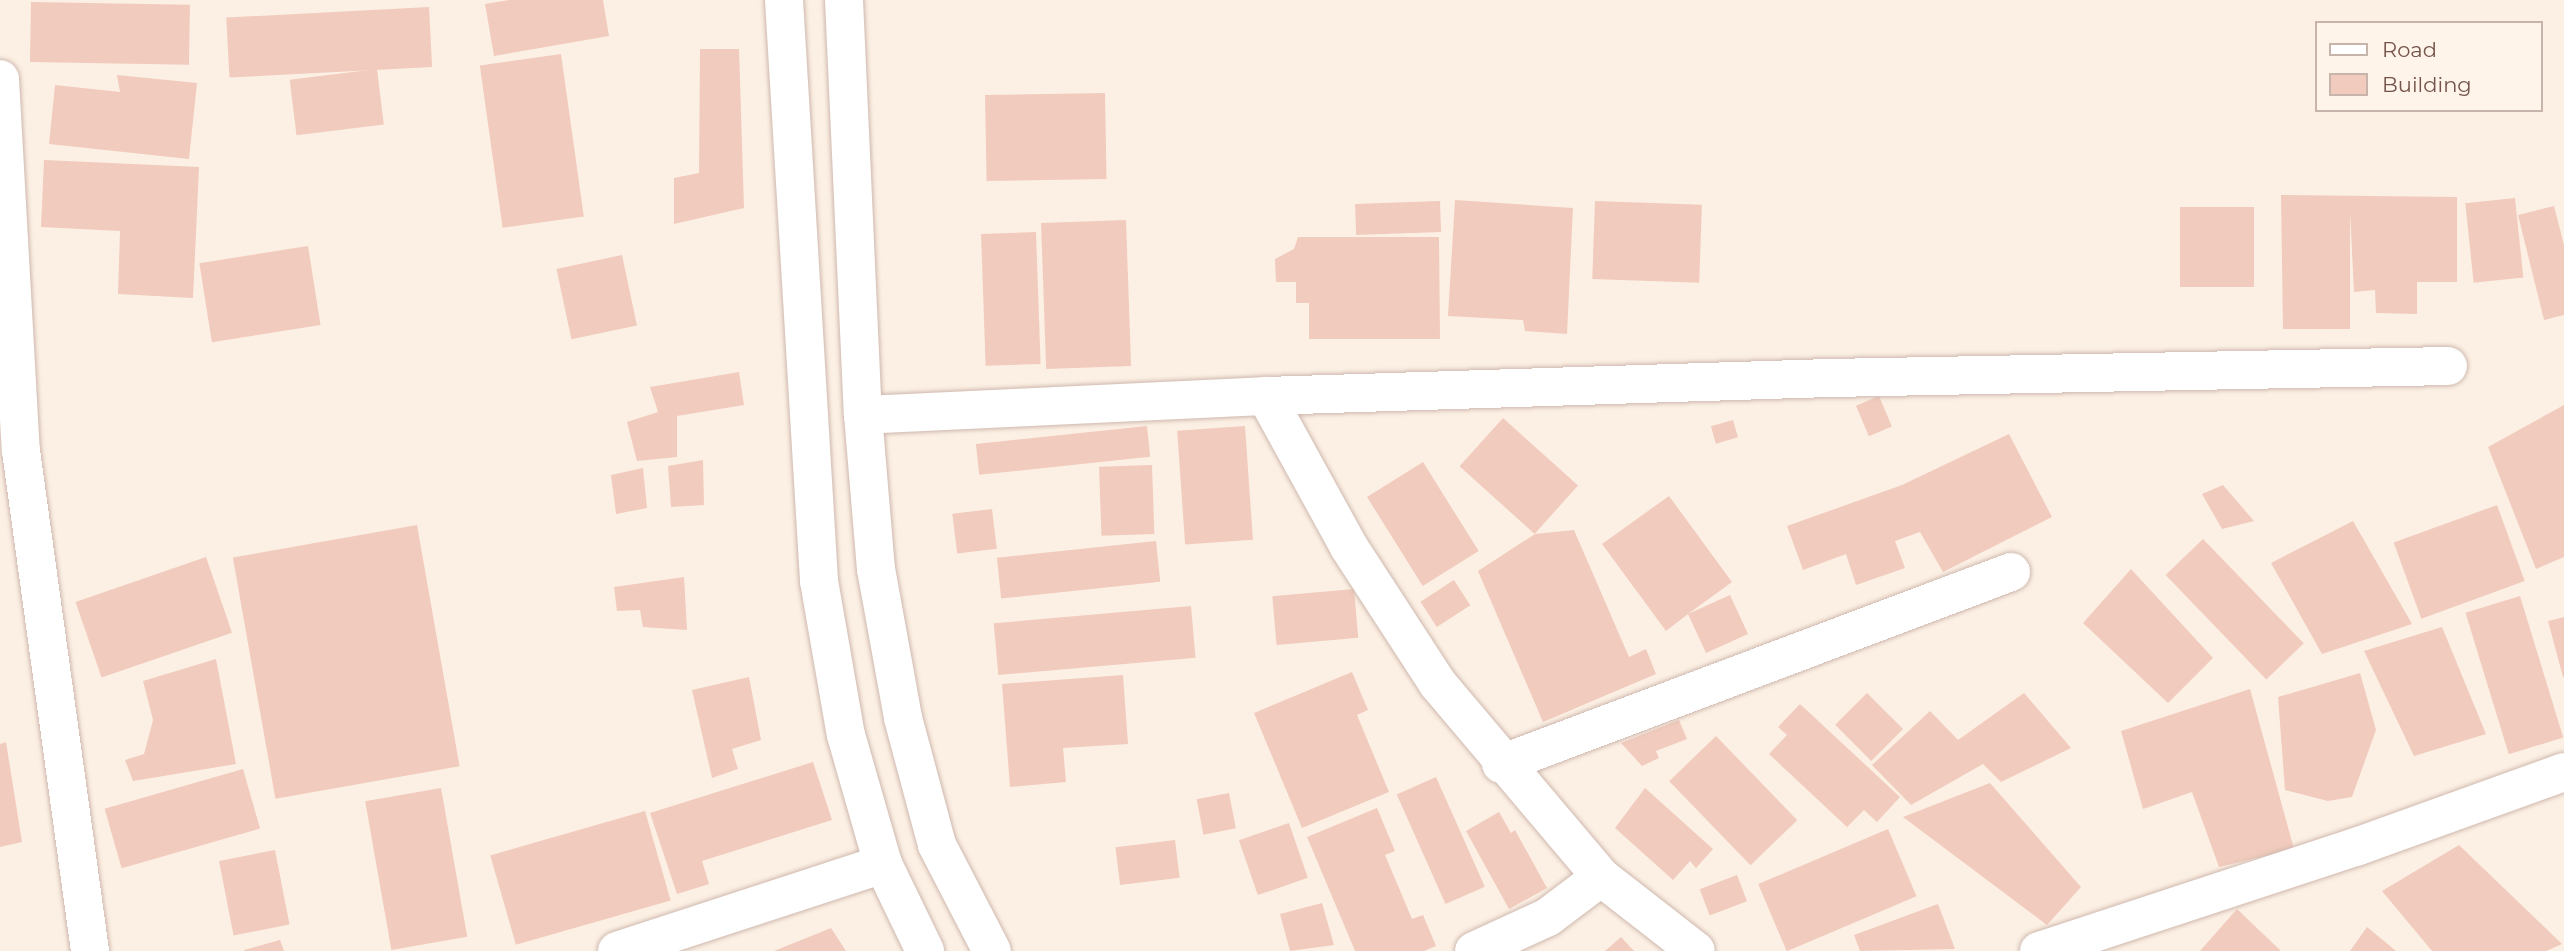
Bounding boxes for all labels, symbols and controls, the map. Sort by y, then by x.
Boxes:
legend [2316,21,2543,112]
text: Road [2382,37,2437,62]
text: Building [2382,72,2472,97]

